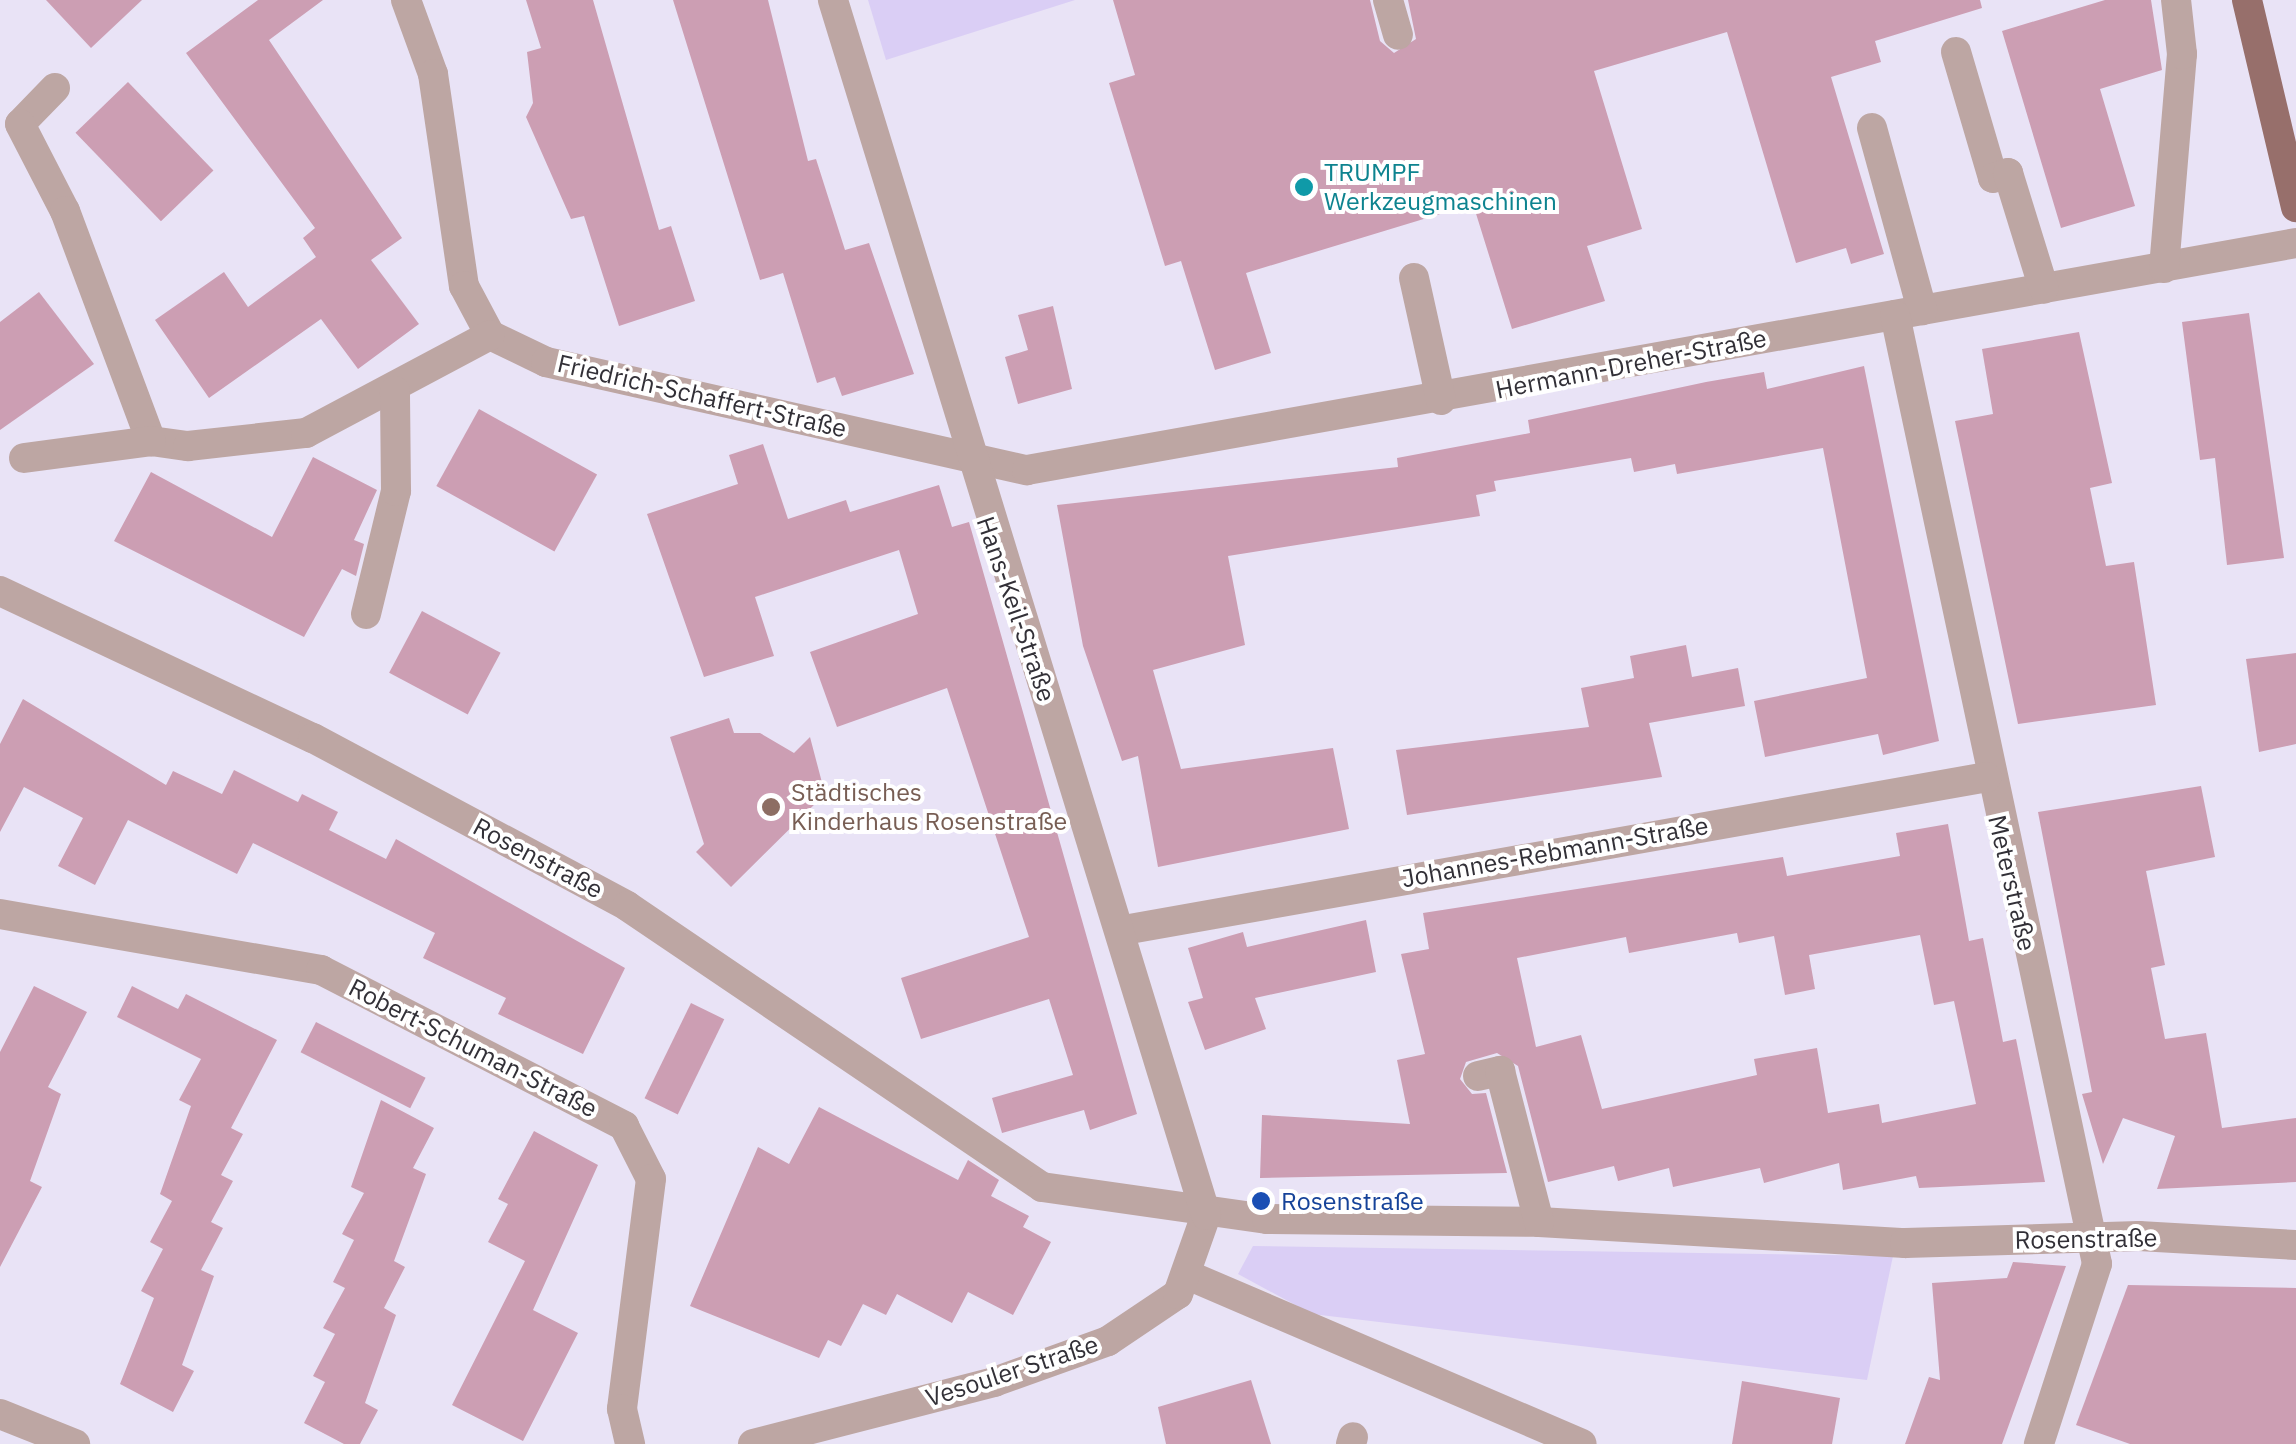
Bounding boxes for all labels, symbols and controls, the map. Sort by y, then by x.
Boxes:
place label: TRUMPF Werkzeugmaschinen [1324,158,1557,217]
marker: TRUMPF Werkzeugmaschinen [1293,176,1315,198]
street label: Hermann-Dreher-Straße [1493,323,1769,405]
street label: Friedrich-Schaffert-Straße [555,348,849,444]
street label: Hans-Keil-Straße [970,512,1062,706]
place label: Städtisches Kinderhaus Rosenstraße [791,778,1067,837]
marker: Städtisches Kinderhaus Rosenstraße [760,796,782,818]
street label: Johannes-Rebmann-Straße [1399,810,1711,894]
street label: Rosenstraße [468,811,608,905]
street label: Meterstraße [1982,812,2042,954]
street label: Robert-Schuman-Straße [344,972,602,1124]
place label: Rosenstraße [1281,1186,1424,1216]
marker: Rosenstraße [1250,1190,1272,1212]
street label: Rosenstraße [2014,1223,2158,1255]
street label: Vesouler Straße [922,1329,1102,1413]

